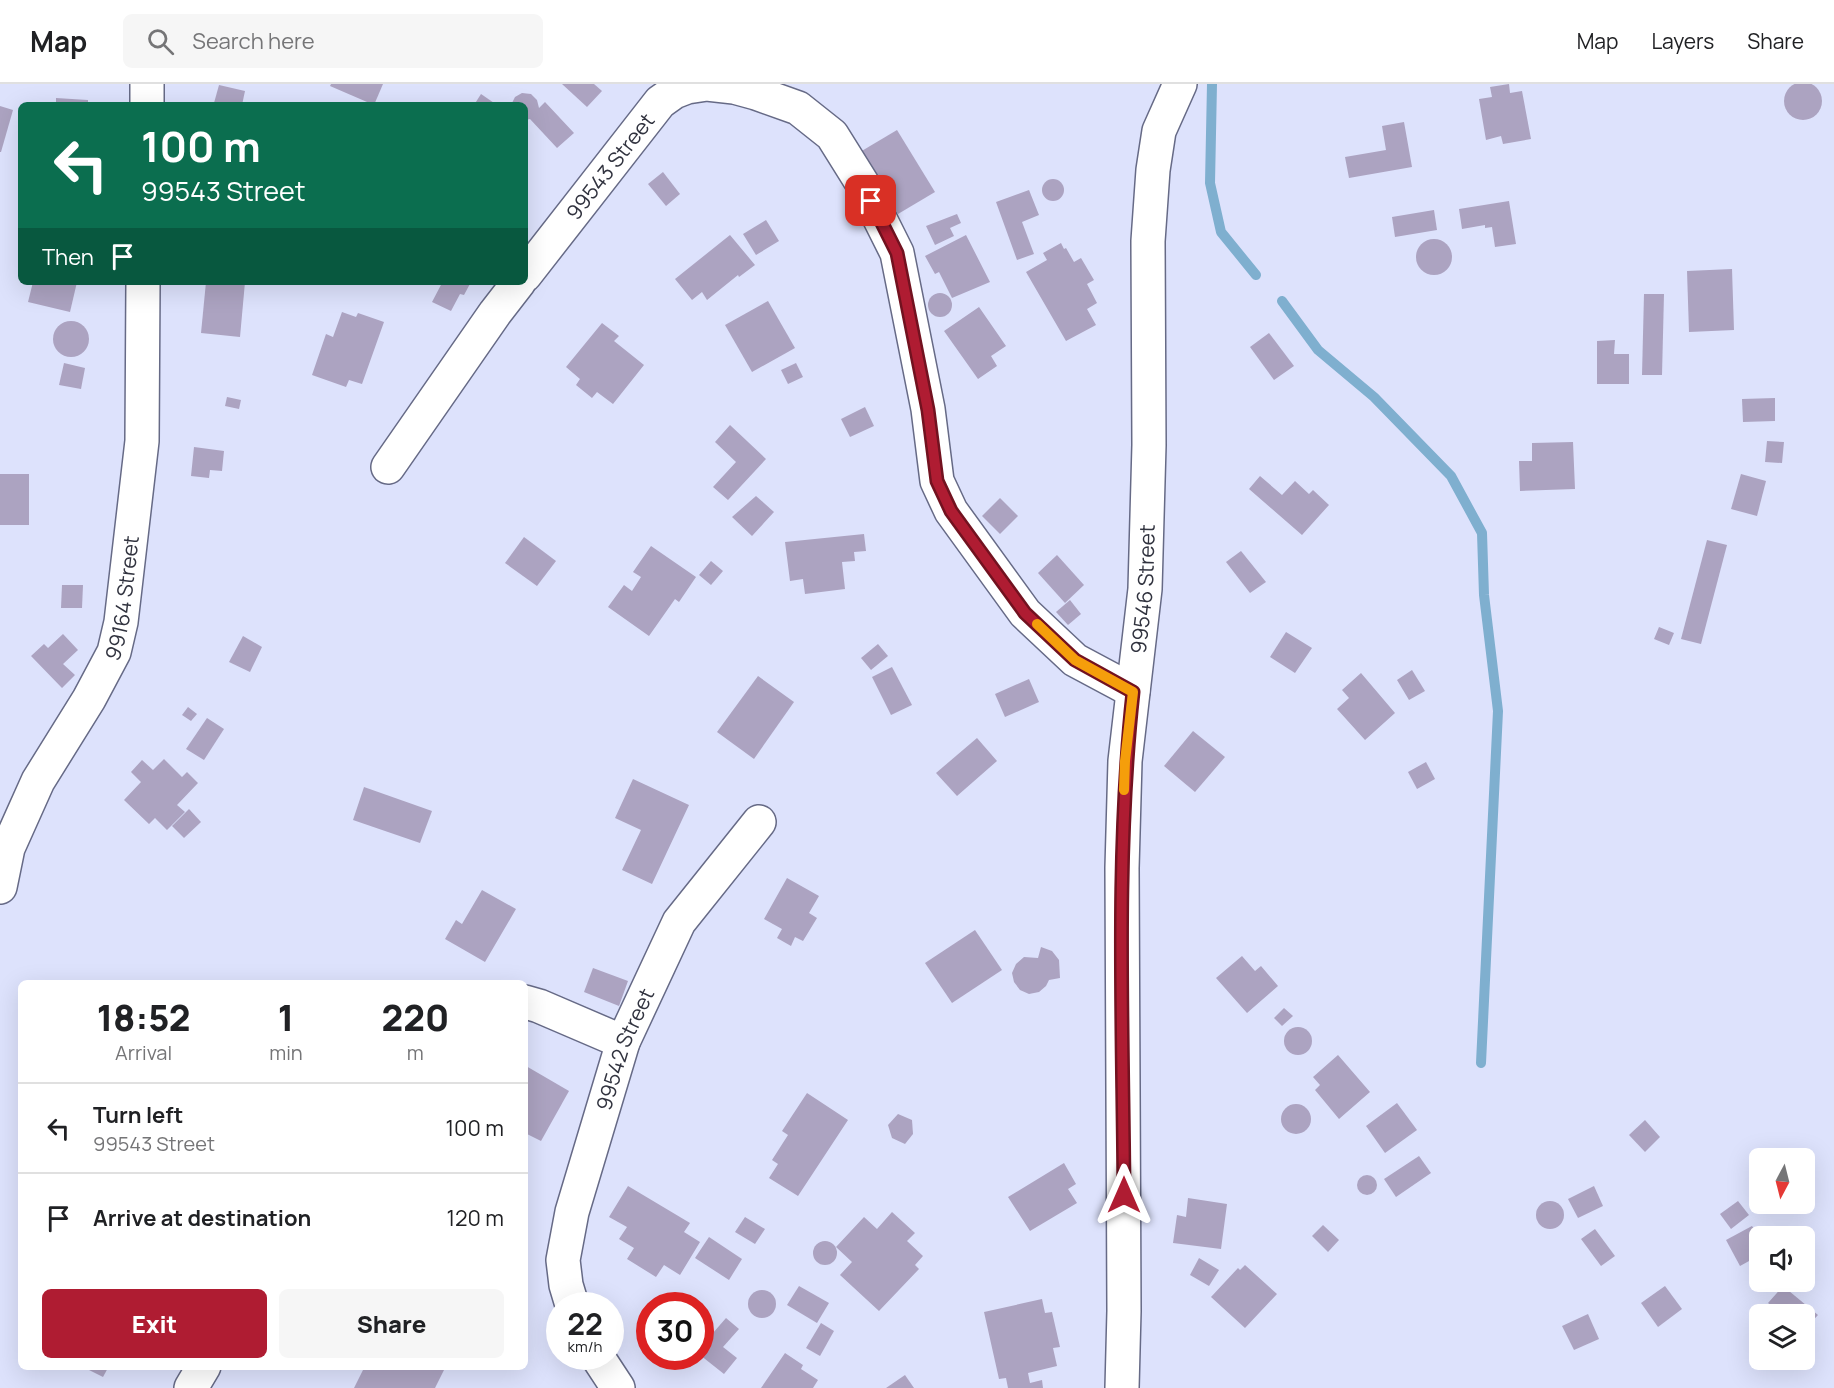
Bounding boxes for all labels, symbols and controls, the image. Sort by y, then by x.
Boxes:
search box [123,14,543,68]
text: Map [30,22,87,60]
icon: search [144,25,177,58]
text: Search here [192,26,315,56]
text: Map [1577,27,1618,55]
text: Layers [1651,27,1714,55]
text: Share [1747,27,1804,55]
street label: 99543 Street [559,107,660,225]
text: 100 m [141,117,261,175]
icon: left [42,126,120,204]
text: 99543 Street [141,172,306,209]
pin [845,175,896,226]
icon: arrive [854,184,887,217]
icon: arrive [106,240,139,273]
text: Then [42,242,94,272]
street label: 99546 Street [1124,524,1161,655]
street label: 99164 Street [98,534,145,665]
street label: 99542 Street [589,984,660,1114]
text: 18:52 [97,993,190,1042]
text: 1 [278,993,294,1042]
text: 220 [381,993,449,1042]
text: Arrival [115,1039,172,1066]
text: min [269,1039,303,1066]
text: m [407,1039,424,1066]
text: Turn left [93,1100,183,1130]
icon: left [42,1112,75,1145]
text: 100 m [446,1113,504,1143]
text: 99543 Street [93,1130,215,1157]
north arrow [1749,1148,1815,1214]
map controls [1749,1148,1815,1370]
position arrow [1092,1163,1156,1227]
icon: arrive [42,1202,75,1235]
text: Arrive at destination [93,1203,311,1233]
text: 120 m [446,1203,504,1233]
button: sound [1749,1226,1815,1292]
button: Exit [42,1289,267,1358]
button: Share [279,1289,504,1358]
speed limit sign: 30 [636,1292,714,1370]
text: 22 [567,1303,603,1344]
button: layers [1749,1304,1815,1370]
text: km/h [568,1336,602,1357]

